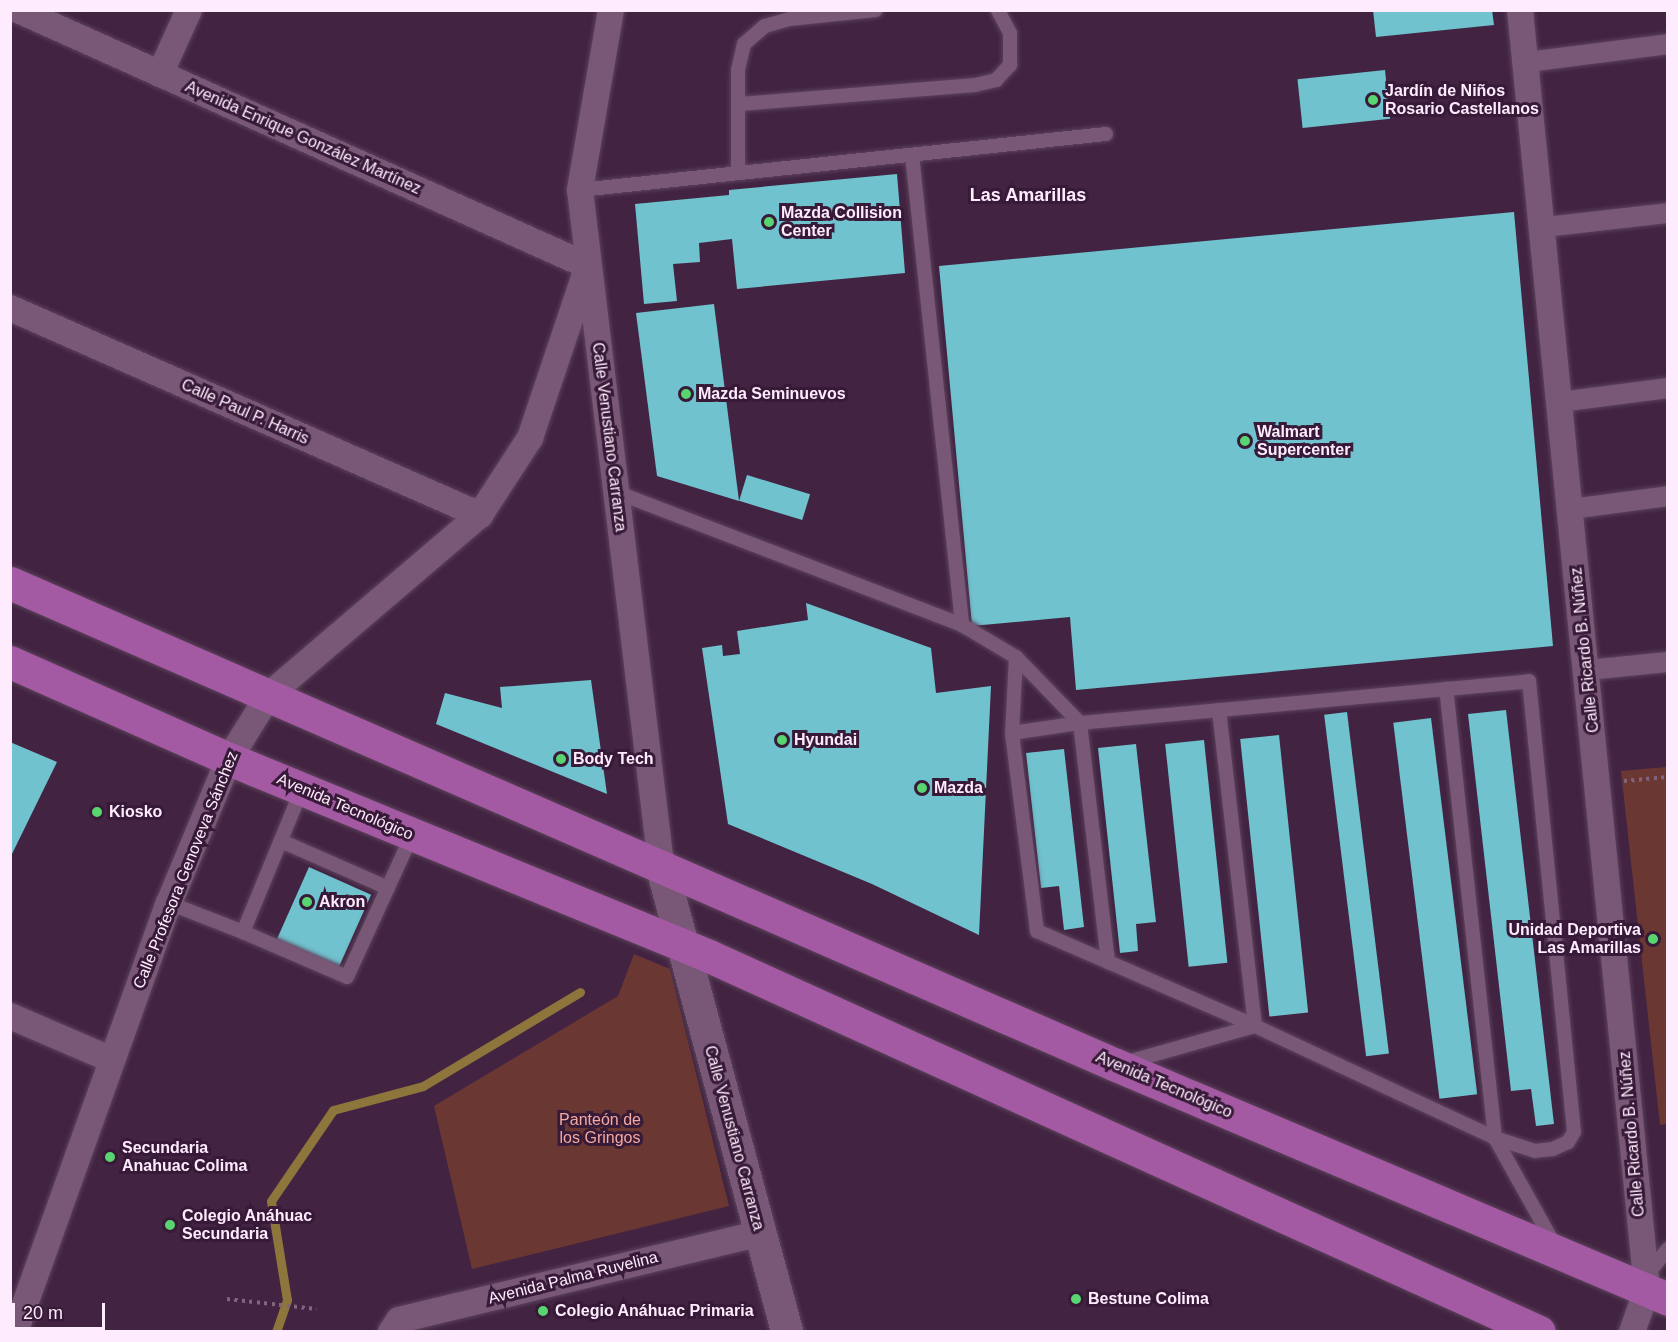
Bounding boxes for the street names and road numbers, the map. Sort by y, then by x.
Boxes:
street label: Avenida Enrique González Martínez [182,77,424,199]
street label: Calle Venustiano Carranza [588,341,630,533]
street label: Calle Paul P. Harris [178,375,312,449]
street label: Calle Ricardo B. Núñez [1567,566,1603,734]
street label: Calle Profesora Genoveva Sánchez [129,748,243,992]
street label: Avenida Tecnológico [274,770,416,844]
street label: Calle Venustiano Carranza [700,1044,768,1232]
street label: Avenida Tecnológico [1093,1048,1235,1122]
street label: Calle Ricardo B. Núñez [1615,1050,1649,1218]
street label: Avenida Palma Ruvelina [486,1248,660,1308]

